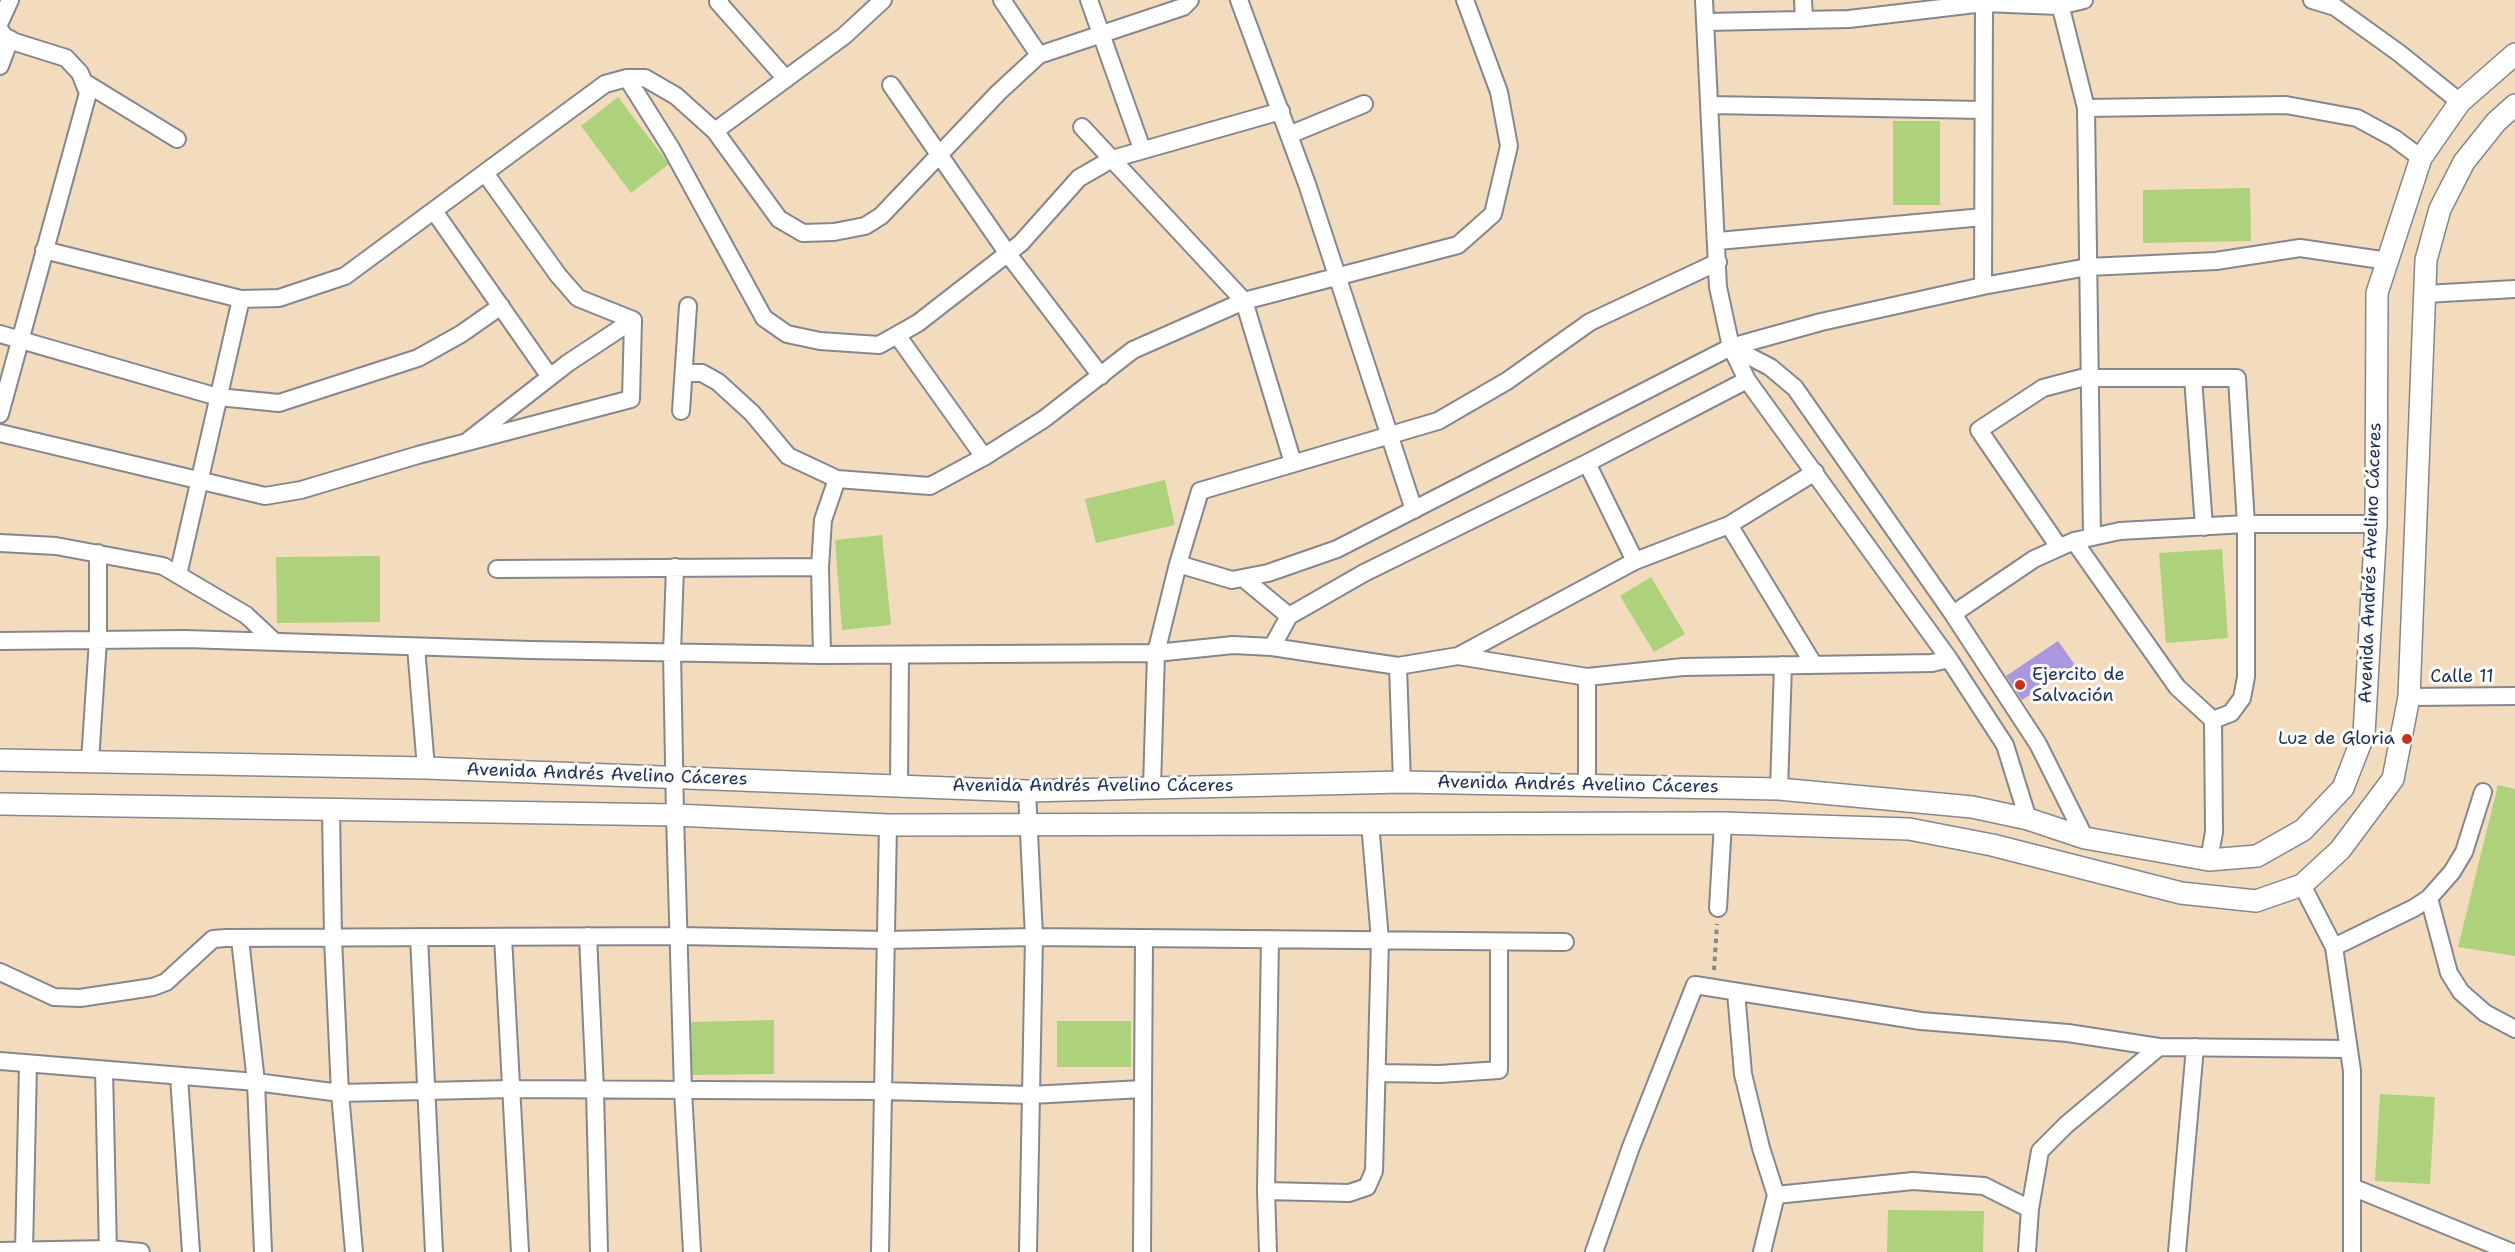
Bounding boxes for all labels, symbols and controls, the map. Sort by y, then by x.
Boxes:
street label: Avenida Andrés Avelino Cáceres [2355,422,2387,704]
place label: Ejercito de Salvación [2032,664,2125,706]
street label: Calle 11 [2430,666,2494,688]
marker: Ejercito de Salvación [2013,678,2027,692]
place label: Luz de Gloria [2278,728,2395,750]
marker: Luz de Gloria [2400,732,2414,746]
street label: Avenida Andrés Avelino Cáceres [466,759,748,791]
street label: Avenida Andrés Avelino Cáceres [1437,772,1719,798]
street label: Avenida Andrés Avelino Cáceres [952,775,1234,797]

